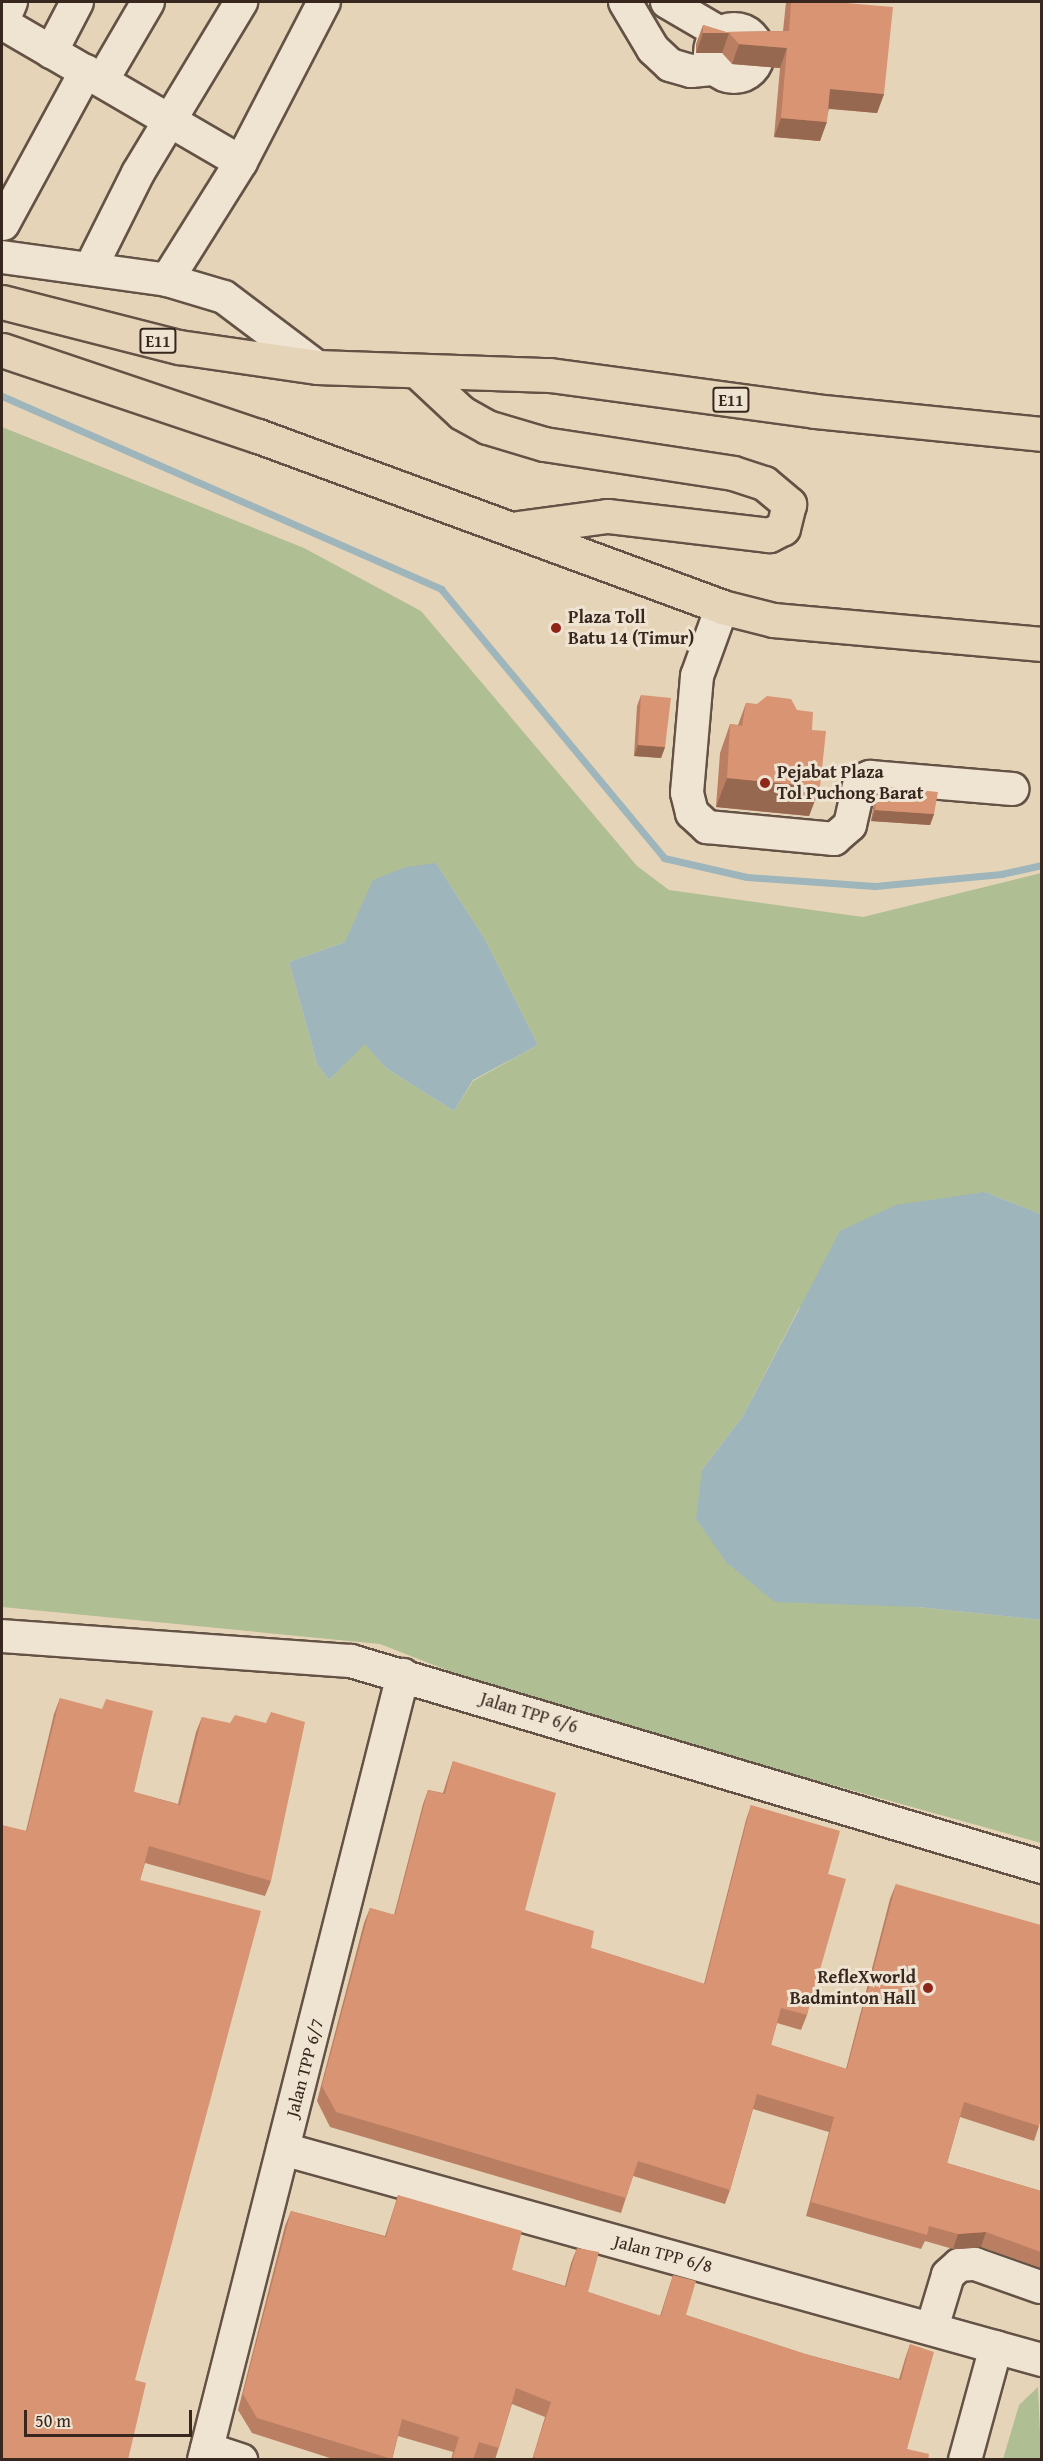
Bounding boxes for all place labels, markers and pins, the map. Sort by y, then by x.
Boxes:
place label: Plaza Toll Batu 14 (Timur) [568,607,694,650]
marker: Plaza Toll Batu 14 (Timur) [549,621,563,635]
place label: Pejabat Plaza Tol Puchong Barat [777,762,924,804]
marker: Pejabat Plaza Tol Puchong Barat [758,776,772,790]
place label: RefleXworld Badminton Hall [790,1967,916,2010]
marker: RefleXworld Badminton Hall [921,1981,935,1995]

